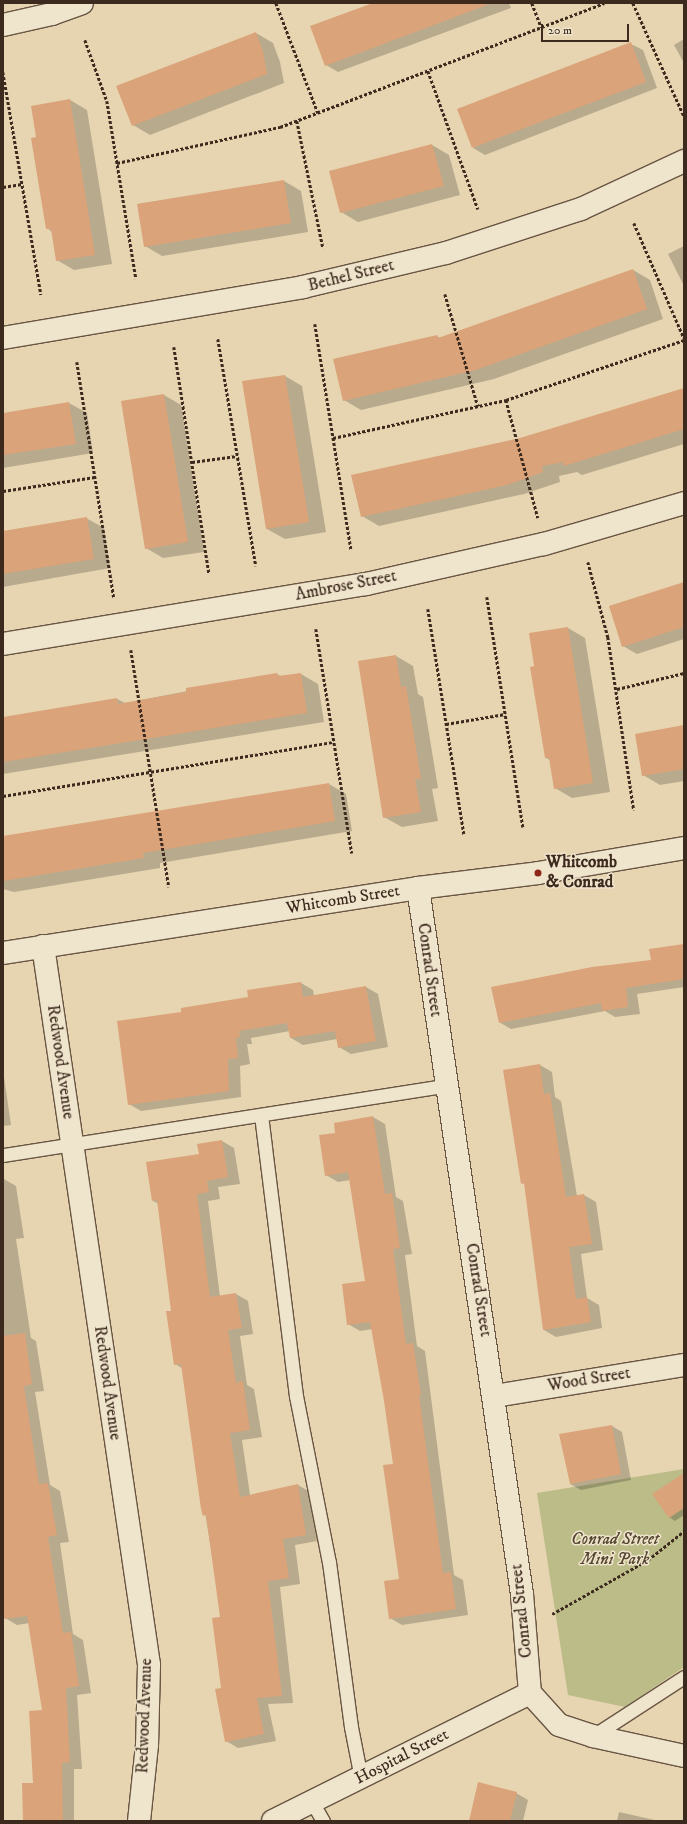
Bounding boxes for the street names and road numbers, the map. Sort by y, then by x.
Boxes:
street label: Bethel Street [306,255,396,297]
street label: Ambrose Street [294,566,398,606]
street label: Whitcomb Street [285,881,401,919]
street label: Conrad Street [412,922,446,1018]
street label: Redwood Avenue [42,1004,78,1120]
street label: Conrad Street [461,1242,495,1338]
street label: Redwood Avenue [89,1325,125,1441]
street label: Wood Street [546,1363,632,1397]
street label: Conrad Street [507,1563,537,1659]
street label: Redwood Avenue [133,1658,157,1774]
street label: Hospital Street [352,1725,452,1789]

